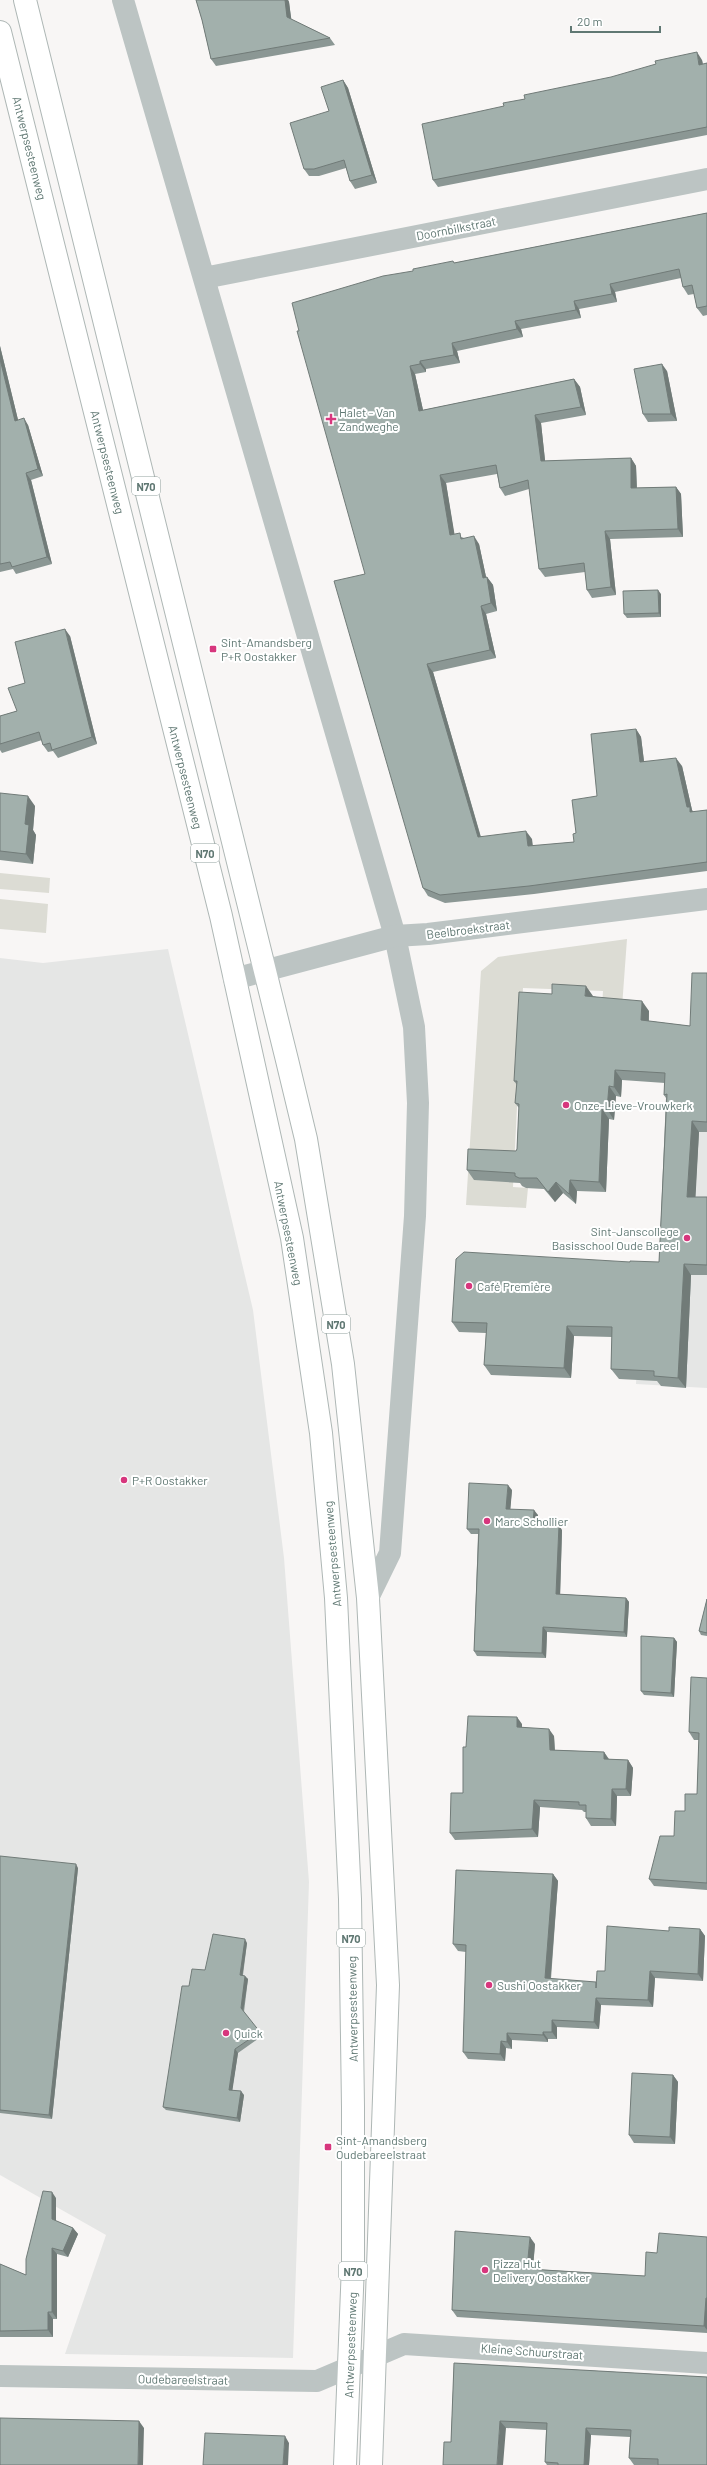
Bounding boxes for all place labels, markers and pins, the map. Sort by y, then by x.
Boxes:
place label: Halet - Van Zandweghe [339,405,399,433]
marker: Halet - Van Zandweghe [326,414,336,424]
place label: Sint-Amandsberg P+R Oostakker [221,635,312,663]
marker: Sint-Amandsberg P+R Oostakker [208,644,218,654]
place label: Onze-Lieve-Vrouwkerk [574,1098,693,1112]
marker: Onze-Lieve-Vrouwkerk [561,1100,571,1110]
place label: Sint-Janscollege Basisschool Oude Bareel [552,1224,679,1252]
marker: Sint-Janscollege Basisschool Oude Bareel [682,1233,692,1243]
place label: Café Première [477,1279,551,1293]
marker: Café Première [464,1281,474,1291]
place label: P+R Oostakker [132,1473,208,1487]
marker: P+R Oostakker [119,1475,129,1485]
place label: Marc Schollier [495,1514,569,1528]
marker: Marc Schollier [482,1516,492,1526]
place label: Sushi Oostakker [497,1978,582,1992]
marker: Sushi Oostakker [484,1980,494,1990]
place label: Quick [234,2026,263,2040]
marker: Quick [221,2028,231,2038]
place label: Sint-Amandsberg Oudebareelstraat [336,2133,427,2161]
marker: Sint-Amandsberg Oudebareelstraat [323,2142,333,2152]
place label: Pizza Hut Delivery Oostakker [493,2256,591,2284]
marker: Pizza Hut Delivery Oostakker [480,2265,490,2275]

